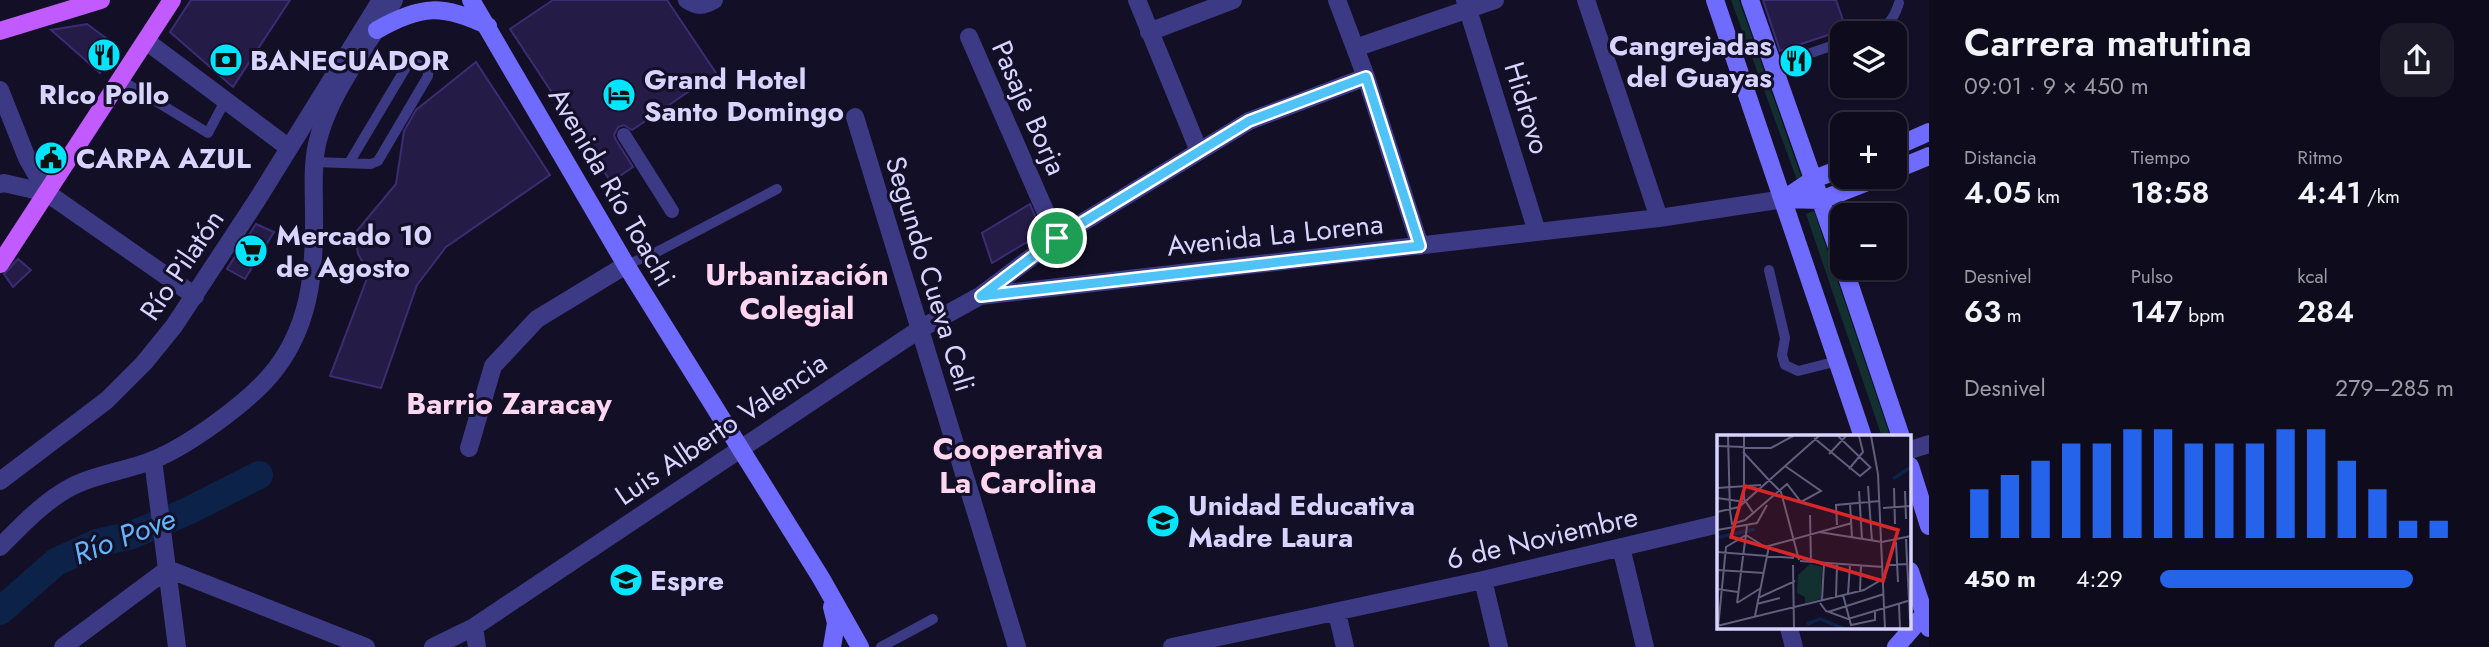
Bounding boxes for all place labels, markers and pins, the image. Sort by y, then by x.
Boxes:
place label: Cangrejadas del Guayas [1609,25,1772,98]
restaurant icon: RIco Pollo [85,36,123,74]
place label: BANECUADOR [250,40,449,81]
bank icon: BANECUADOR [207,41,245,79]
restaurant icon: Cangrejadas del Guayas [1777,42,1815,80]
place label: Grand Hotel Santo Domingo [644,59,844,132]
place label: RIco Pollo [39,74,169,115]
hotel icon: Grand Hotel Santo Domingo [600,76,638,114]
place label: CARPA AZUL [76,138,251,179]
public building icon: CARPA AZUL [32,139,70,177]
pin [1027,208,1087,268]
place label: Mercado 10 de Agosto [276,215,432,288]
supermarket icon: Mercado 10 de Agosto [232,232,270,270]
place label: Unidad Educativa Madre Laura [1188,485,1415,558]
school or university icon: Unidad Educativa Madre Laura [1144,502,1182,540]
place label: Espre [650,560,724,601]
school or university icon: Espre [607,561,645,599]

